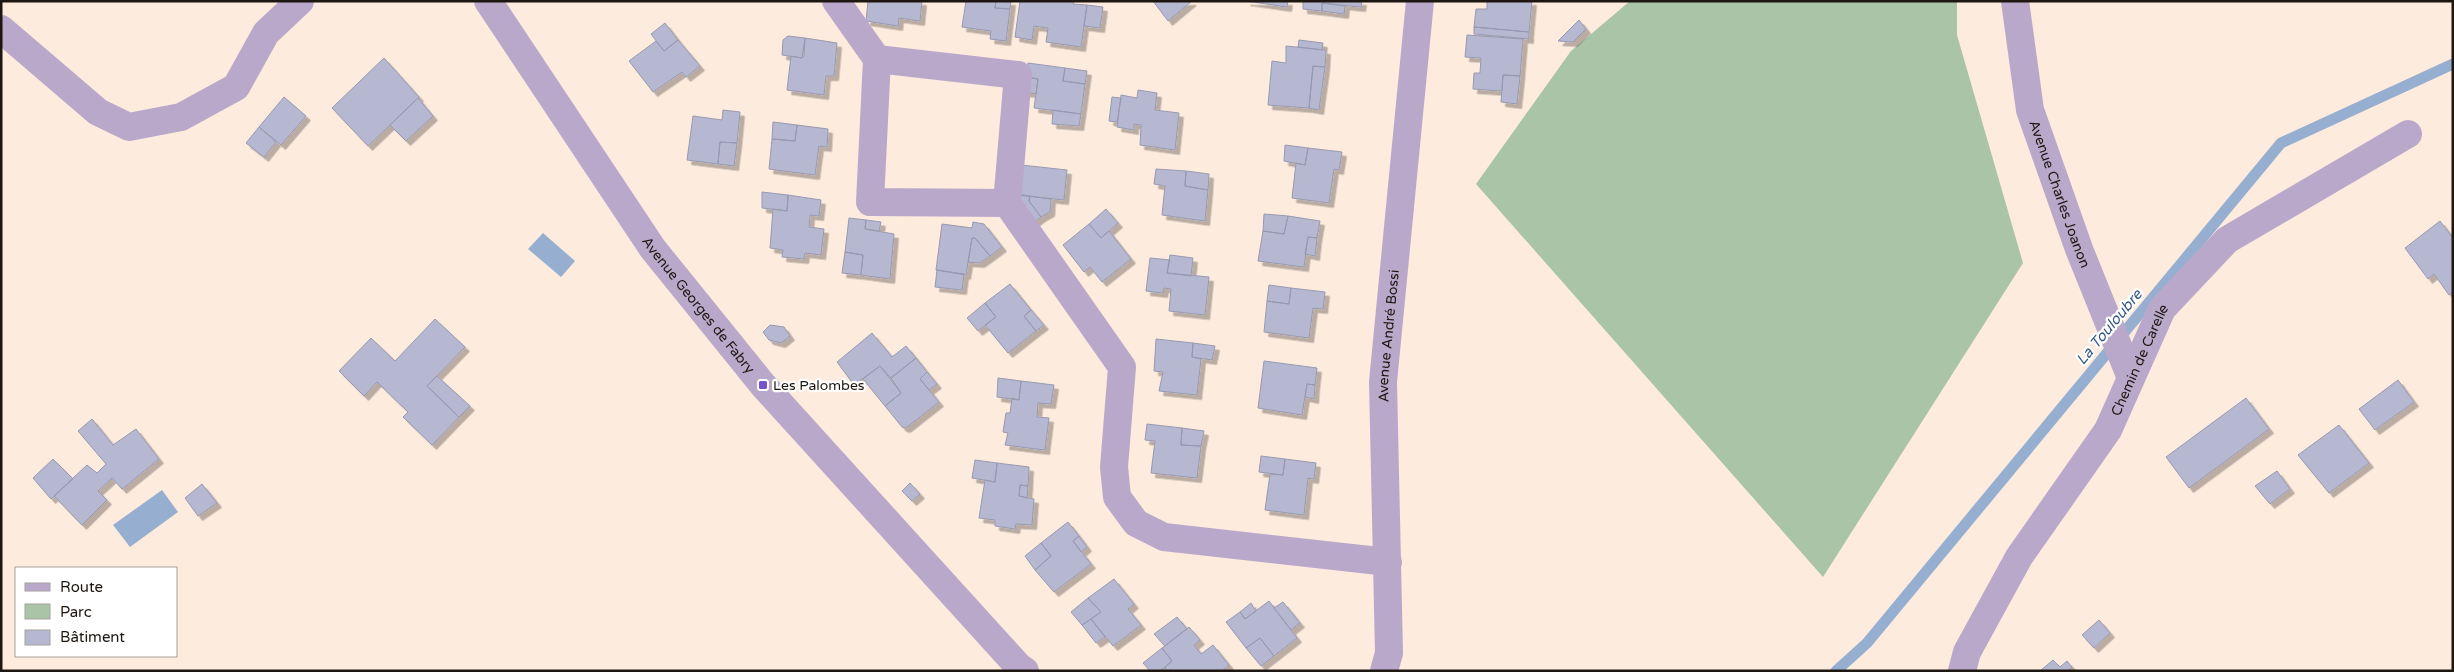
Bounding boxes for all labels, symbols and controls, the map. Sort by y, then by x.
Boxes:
street label: Avenue Charles Joanon [2025,118,2094,270]
street label: Avenue Georges de Fabry [638,234,759,377]
street label: Avenue André Bossi [1375,269,1403,403]
water label: La Touloubre [2072,284,2147,368]
street label: Chemin de Carelle [2107,300,2172,419]
place label: Les Palombes [773,377,865,394]
marker: Les Palombes [757,379,769,391]
legend [15,567,178,657]
text: Route [60,578,103,596]
text: Parc [60,603,92,621]
text: Bâtiment [60,628,125,646]

